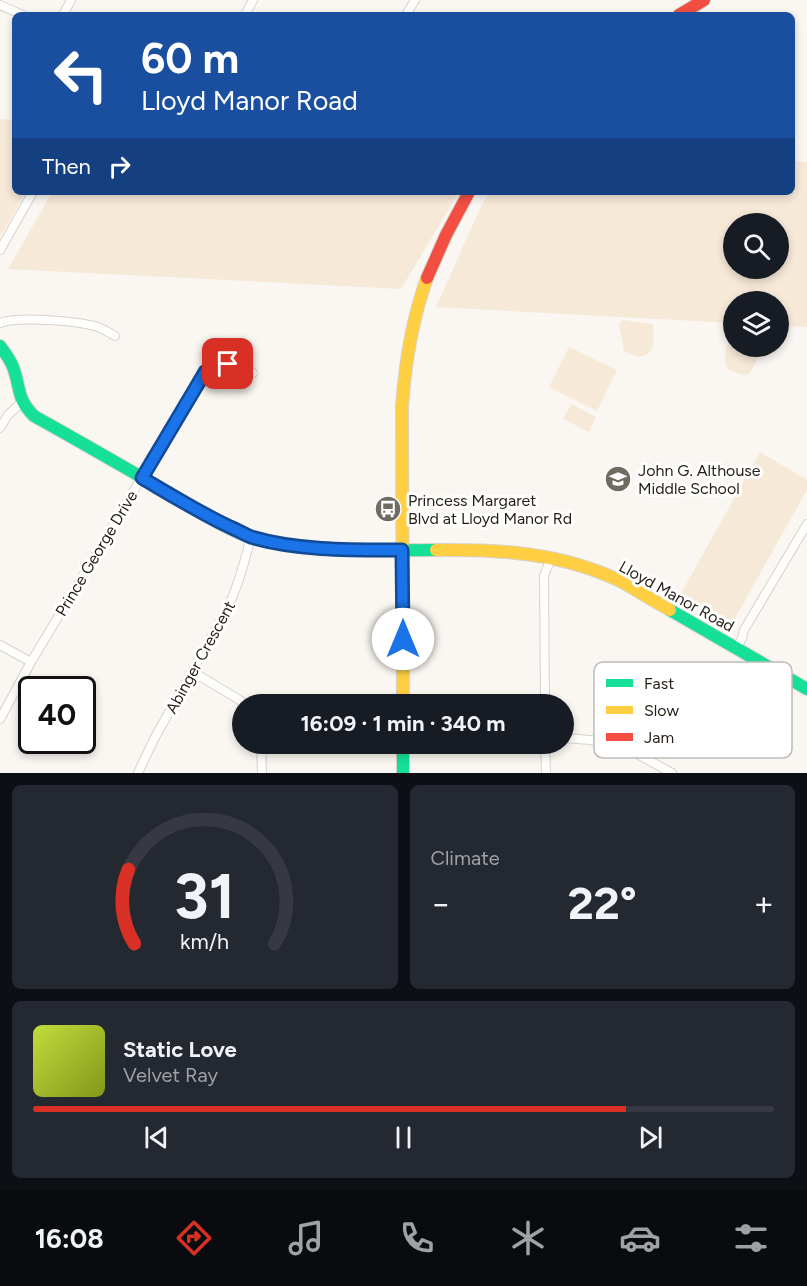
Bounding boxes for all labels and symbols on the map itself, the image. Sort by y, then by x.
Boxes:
pin [202,338,253,389]
place label: John G. Althouse Middle School [638,461,761,498]
school or university icon: John G. Althouse Middle School [603,464,633,494]
street label: Prince George Drive [51,487,142,620]
place label: Princess Margaret Blvd at Lloyd Manor Rd [408,491,572,528]
bus stop icon: Princess Margaret Blvd at Lloyd Manor Rd [373,494,403,524]
street label: Lloyd Manor Road [616,557,738,636]
street label: Abinger Crescent [162,598,239,717]
position arrow [371,607,435,671]
legend [594,662,792,758]
text: Fast [644,674,674,693]
speed limit sign: 40 [18,676,96,754]
text: Slow [644,701,679,720]
text: Jam [644,728,674,747]

